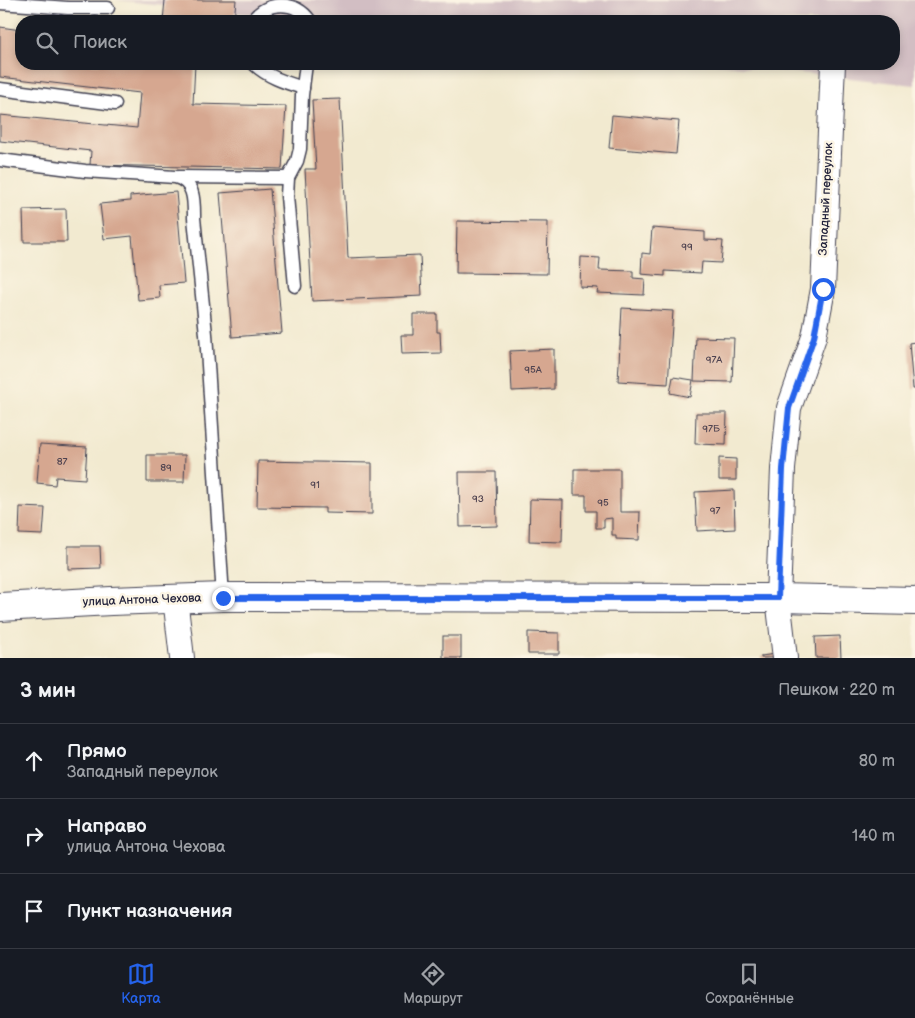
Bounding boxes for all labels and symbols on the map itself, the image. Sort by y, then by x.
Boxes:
street label: Западный переулок [816,142,836,256]
house number: 99 [681,241,693,253]
route start [812,278,835,301]
house number: 97А [706,354,723,366]
house number: 95А [524,364,543,376]
house number: 97Б [702,423,720,435]
house number: 87 [57,456,67,468]
house number: 89 [160,462,172,474]
house number: 91 [310,479,320,491]
house number: 93 [472,493,484,505]
house number: 95 [597,497,609,509]
house number: 97 [710,505,720,517]
route end [212,587,235,610]
street label: улица Антона Чехова [82,590,202,610]

